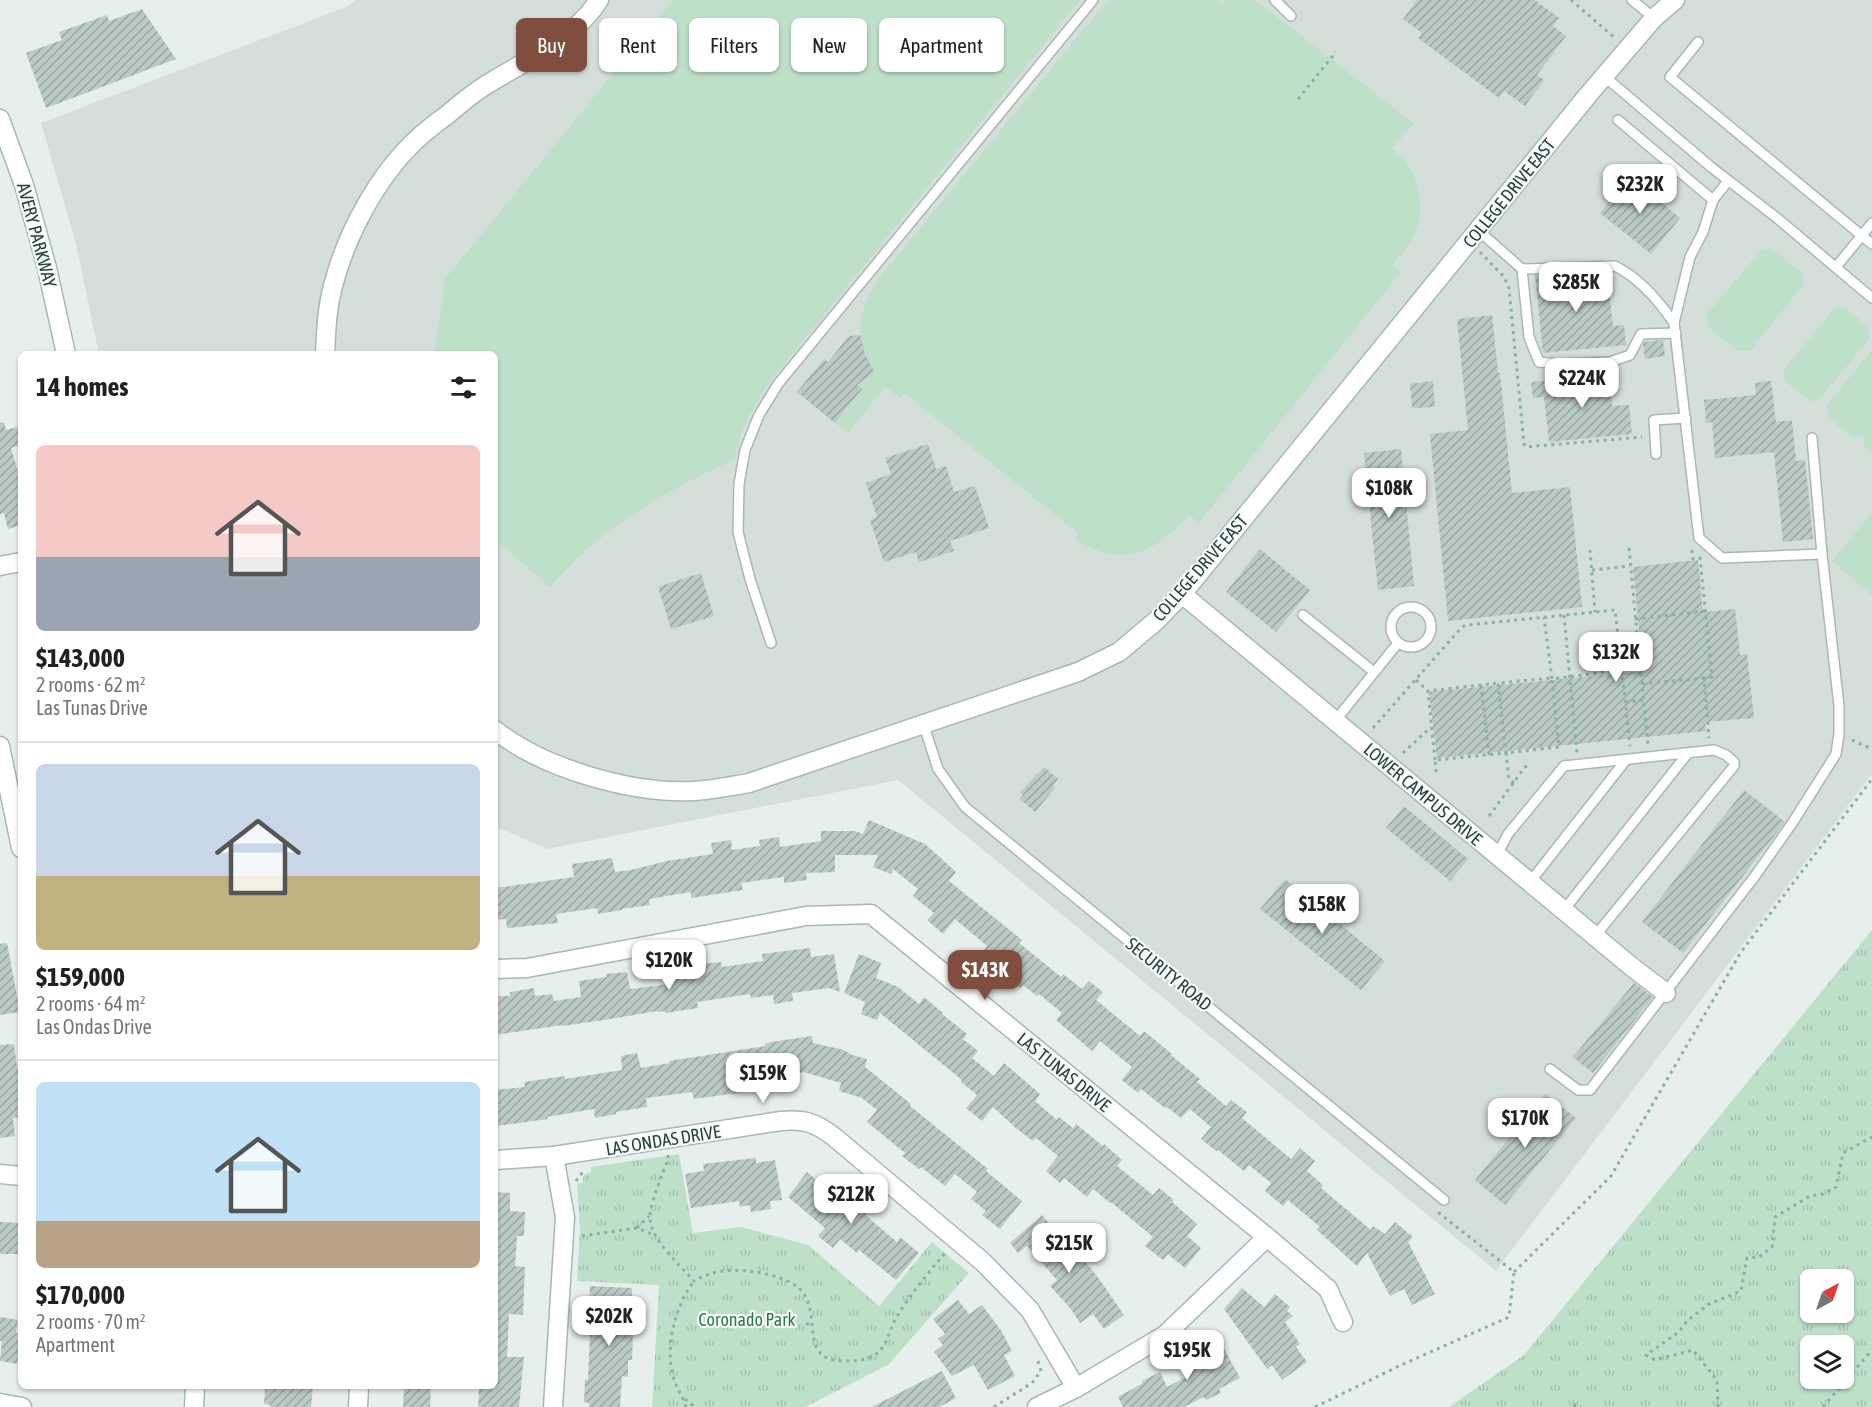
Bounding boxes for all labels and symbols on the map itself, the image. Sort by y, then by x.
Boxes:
street label: COLLEGE DRIVE EAST [1459,134,1559,252]
pin: $232K [1598,164,1682,215]
street label: AVERY PARKWAY [13,180,61,290]
pin: $285K [1534,262,1618,313]
pin: $224K [1540,358,1624,409]
pin: $108K [1347,468,1431,519]
street label: COLLEGE DRIVE EAST [1148,510,1252,625]
pin: $132K [1574,632,1658,683]
street label: LOWER CAMPUS DRIVE [1360,738,1487,850]
pin: $158K [1280,884,1364,935]
street label: SECURITY ROAD [1122,933,1216,1015]
pin: $120K [627,940,711,991]
pin: $143K [943,950,1027,1001]
street label: LAS TUNAS DRIVE [1013,1028,1115,1116]
pin: $159K [721,1053,805,1104]
pin: $170K [1483,1098,1567,1149]
street label: LAS ONDAS DRIVE [604,1121,722,1159]
pin: $212K [809,1174,893,1225]
pin: $215K [1027,1223,1111,1274]
north arrow [1800,1269,1854,1323]
pin: $202K [567,1296,651,1347]
park label: Coronado Park [699,1309,796,1330]
pin: $195K [1145,1330,1229,1381]

